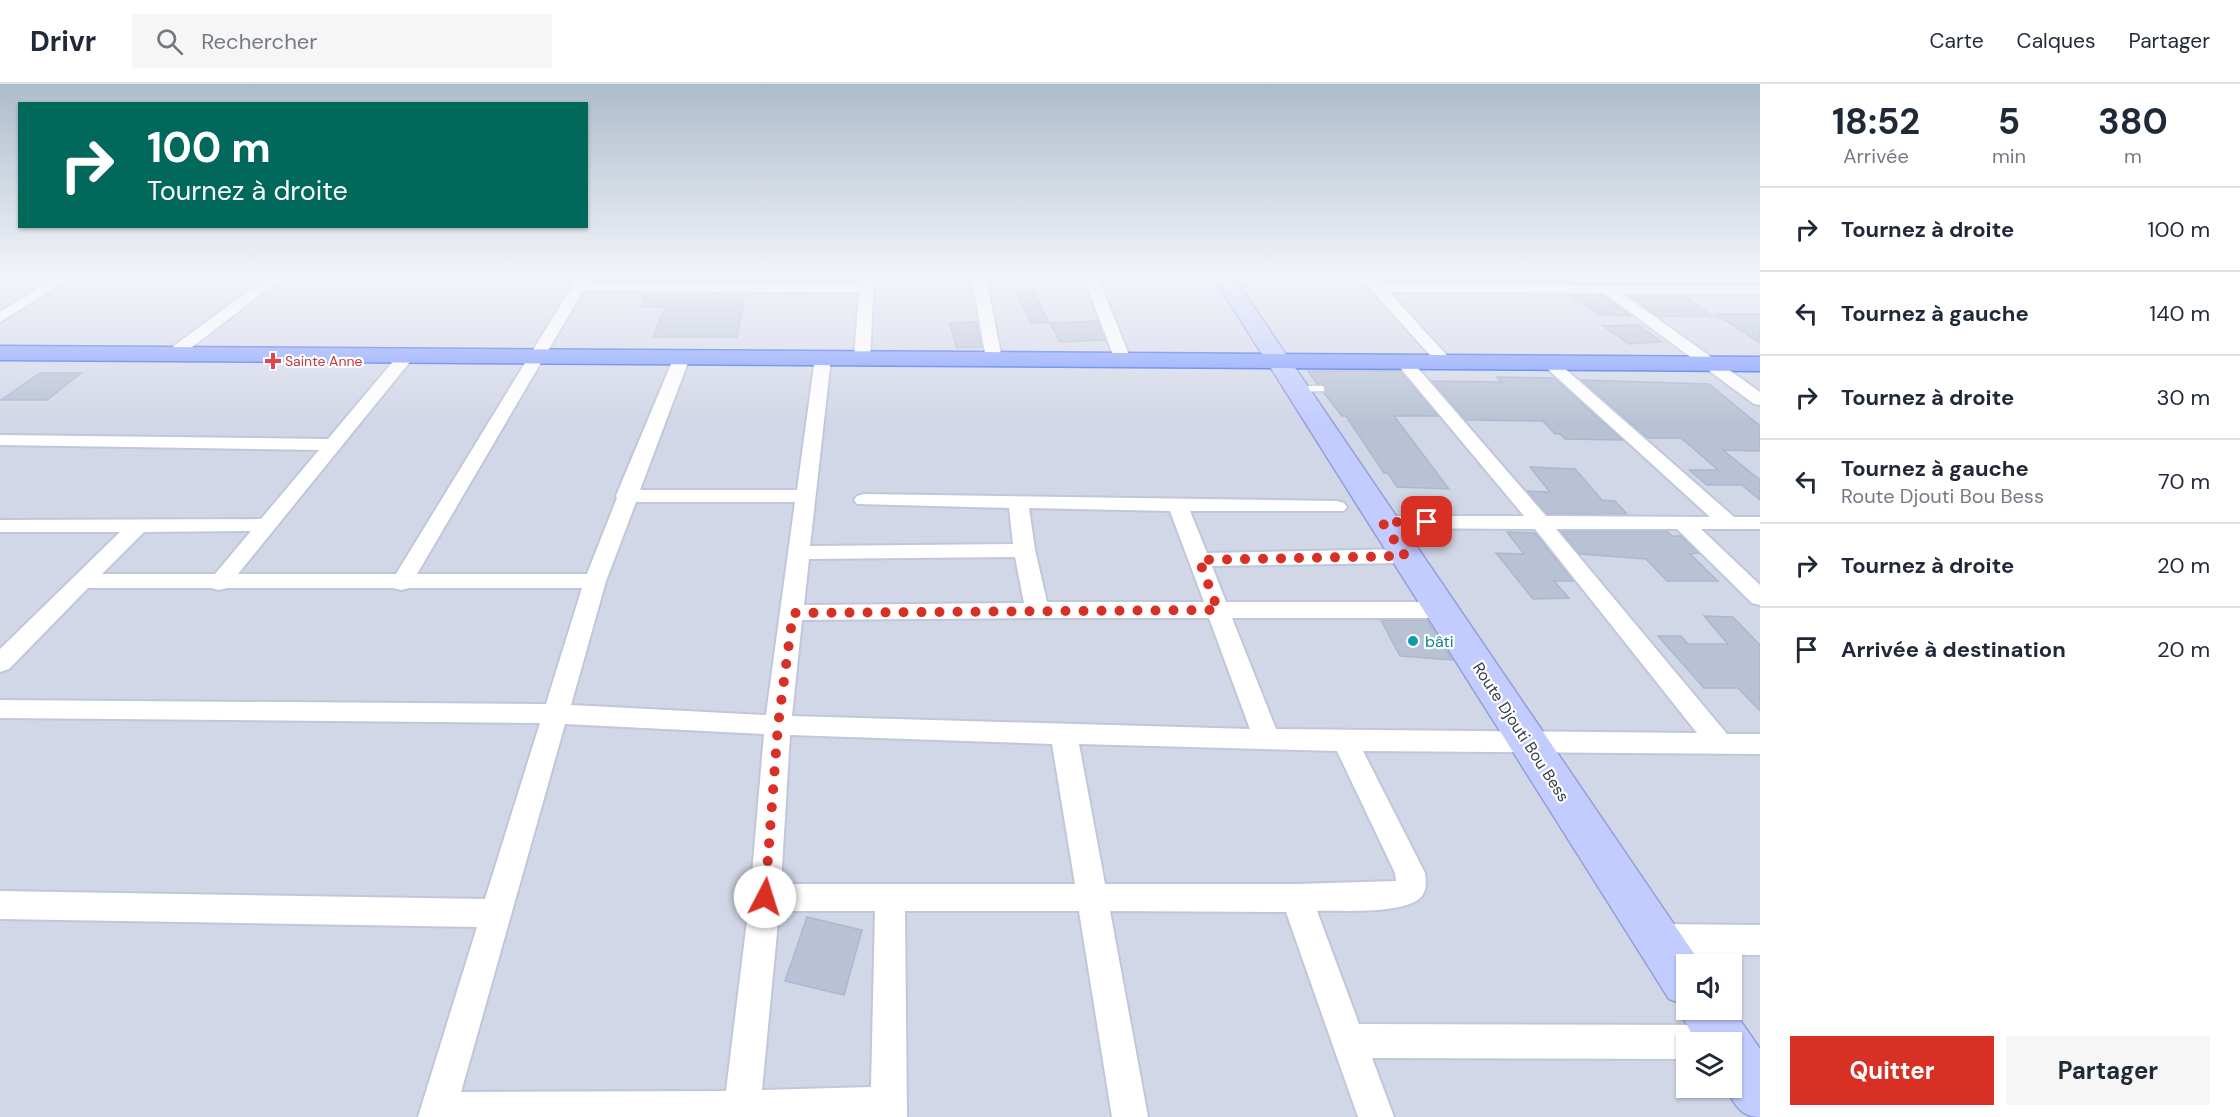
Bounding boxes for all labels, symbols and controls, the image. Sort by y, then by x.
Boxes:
search box [132,14,552,68]
text: Drivr [30,23,96,60]
icon: search [153,25,186,58]
text: Rechercher [201,27,317,56]
text: Carte [1929,27,1984,55]
text: Calques [2017,27,2095,55]
text: Partager [2128,27,2210,55]
text: 18:52 [1832,98,1920,145]
text: 5 [1998,98,2020,145]
text: 380 [2098,98,2168,145]
text: 100 m [147,120,271,175]
icon: right [48,126,126,204]
text: Arrivée [1843,143,1909,169]
text: min [1992,143,2026,169]
text: m [2124,143,2142,169]
text: Tournez à droite [147,173,348,208]
icon: right [1790,213,1823,246]
text: Tournez à droite [1841,215,2014,244]
text: 100 m [2148,215,2210,244]
icon: left [1790,297,1823,330]
text: Tournez à gauche [1841,299,2029,328]
text: 140 m [2149,299,2210,328]
place label: Sainte Anne [285,352,362,370]
marker: Sainte Anne [266,354,280,368]
icon: right [1790,381,1823,414]
text: Tournez à droite [1841,383,2014,412]
text: 30 m [2156,383,2210,412]
text: Tournez à gauche [1841,454,2029,483]
icon: left [1790,465,1823,498]
text: 70 m [2158,467,2210,496]
text: Route Djouti Bou Bess [1841,483,2044,509]
pin [1401,496,1452,547]
icon: arrive [1410,505,1443,538]
icon: right [1790,549,1823,582]
text: Tournez à droite [1841,551,2014,580]
text: 20 m [2157,551,2210,580]
place label: bâti [1425,631,1454,652]
icon: arrive [1790,633,1823,666]
marker: bâti [1406,634,1420,648]
text: Arrivée à destination [1841,635,2066,664]
text: 20 m [2157,635,2210,664]
street label: Route Djouti Bou Bess [1468,658,1574,806]
position arrow [733,865,797,929]
map controls [1676,954,1742,1098]
button: sound [1676,954,1742,1020]
button: layers [1676,1032,1742,1098]
button: Quitter [1790,1036,1994,1105]
button: Partager [2006,1036,2210,1105]

